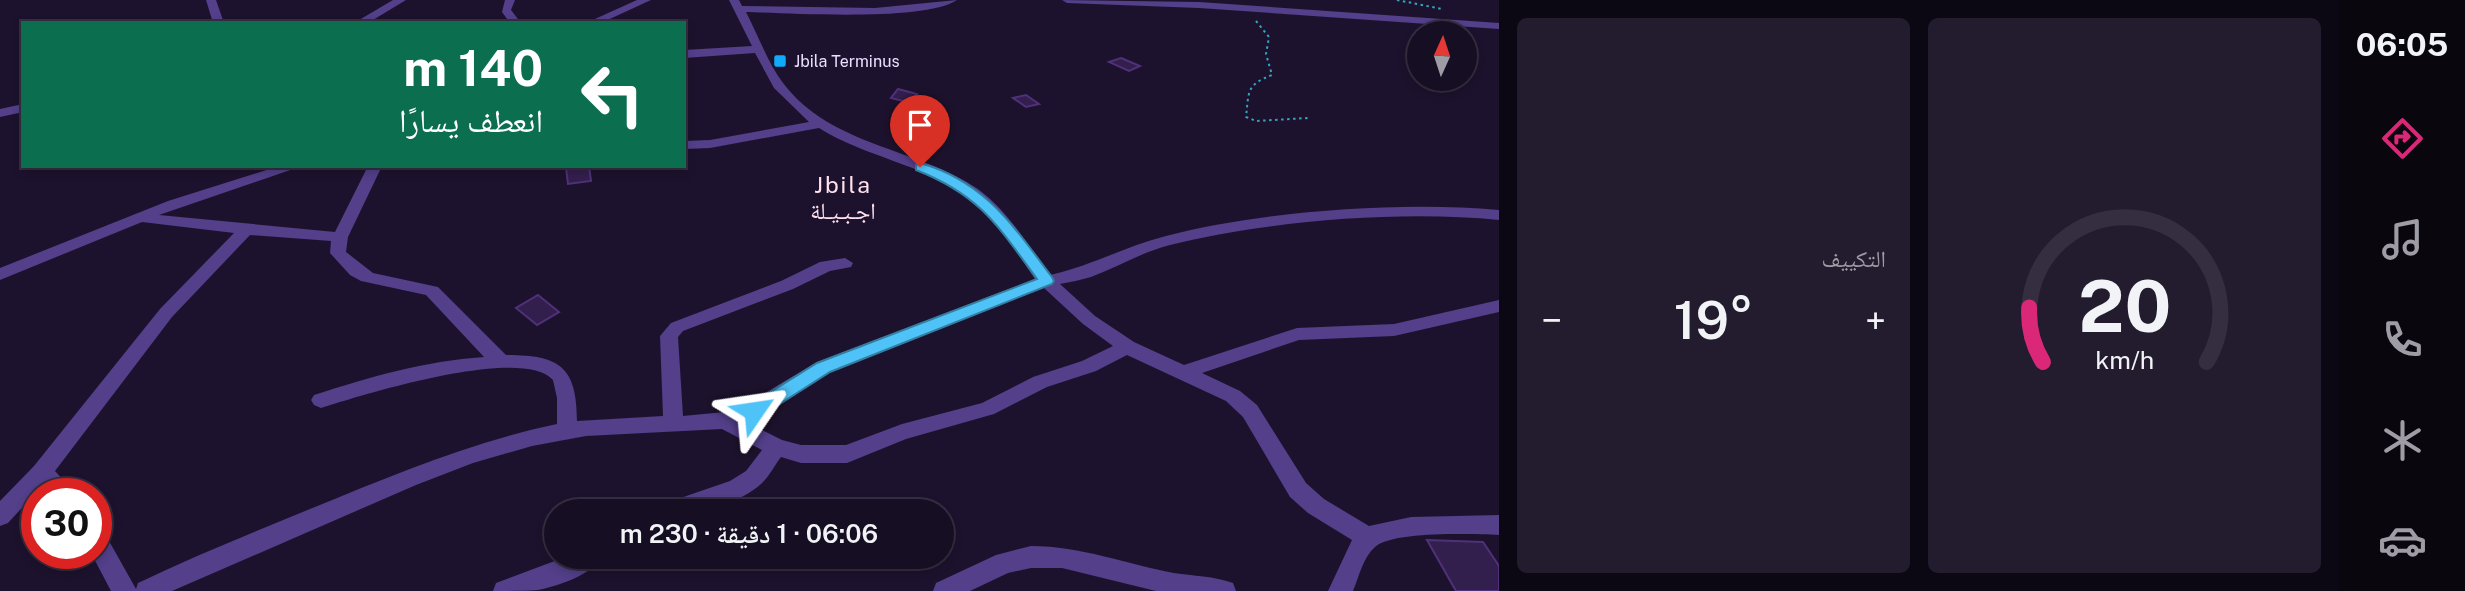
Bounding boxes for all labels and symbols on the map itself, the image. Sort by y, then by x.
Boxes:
north arrow [1407,21,1477,91]
place label: Jbila Terminus [794,52,900,71]
marker: Jbila Terminus [772,53,788,69]
pin [890,95,950,167]
district label: Jbila اجـبـيـلة [810,171,876,224]
position arrow [717,374,791,448]
speed limit sign: 30 [21,478,112,569]

